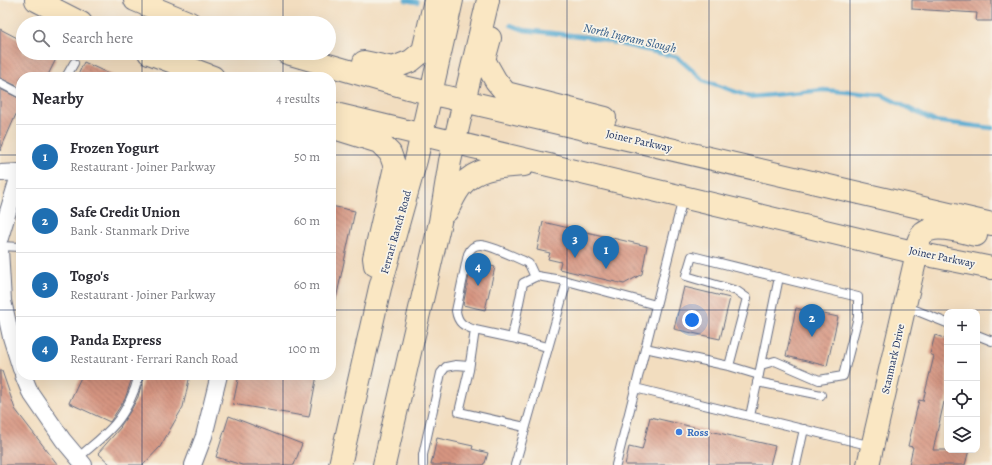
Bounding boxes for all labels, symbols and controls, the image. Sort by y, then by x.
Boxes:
search box [16,16,336,60]
water label: North Ingram Slough [582,20,678,57]
icon: search [30,27,52,49]
text: Search here [62,28,133,48]
text: Nearby [32,87,83,110]
text: 4 results [276,90,320,107]
street label: Joiner Parkway [605,126,673,156]
text: Frozen Yogurt [70,138,159,158]
text: 1 [43,148,47,165]
text: 50 m [294,148,320,165]
text: Restaurant · Joiner Parkway [70,158,215,175]
street label: Ferrari Ranch Road [377,188,415,276]
text: Safe Credit Union [70,202,180,222]
text: 2 [42,212,48,229]
text: 60 m [294,212,320,229]
text: Bank · Stanmark Drive [70,222,190,239]
pin: 3 [562,225,588,258]
pin: 1 [593,236,619,269]
street label: Joiner Parkway [908,243,976,271]
pin: 4 [465,253,491,286]
text: Togo's [70,266,109,286]
text: 3 [42,276,48,293]
text: 60 m [294,276,320,293]
text: Restaurant · Joiner Parkway [70,286,215,303]
pin: 2 [799,304,825,337]
map controls [944,309,980,453]
button: + [944,309,980,345]
your location [682,310,702,330]
street label: Stanmark Drive [878,322,908,395]
text: Panda Express [70,330,162,350]
text: 4 [42,340,48,357]
text: 100 m [288,340,320,357]
button: − [944,345,980,381]
text: Restaurant · Ferrari Ranch Road [70,350,238,367]
button: locate [944,381,980,417]
button: layers [944,417,980,453]
place label: Ross [687,425,709,440]
marker: Ross [674,427,684,437]

